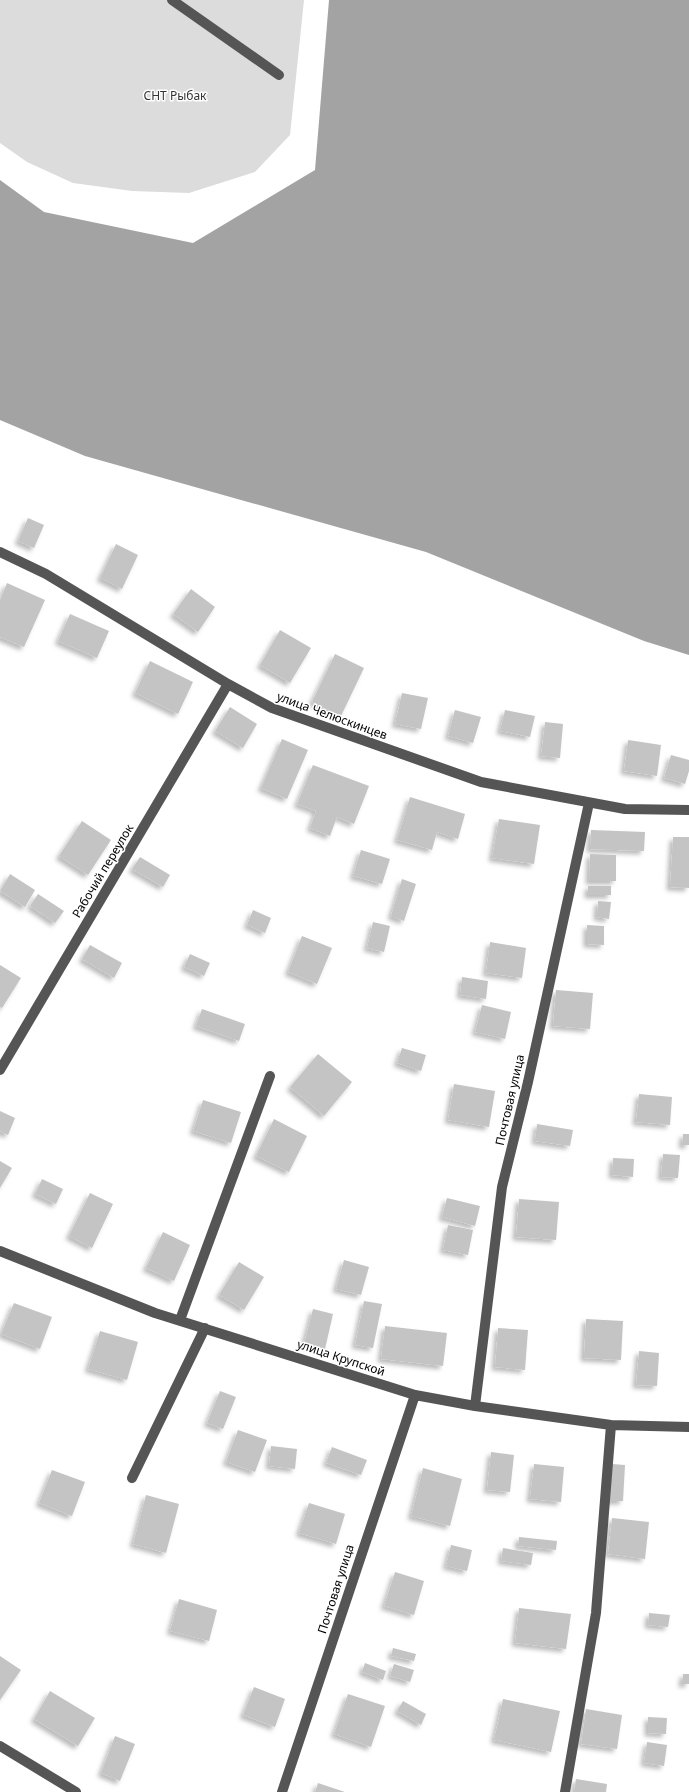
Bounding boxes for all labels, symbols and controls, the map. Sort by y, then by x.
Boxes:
park label: СНТ Рыбак [144,87,207,104]
street label: улица Челюскинцев [275,688,390,743]
street label: Рабочий переулок [68,820,138,921]
street label: Почтовая улица [491,1053,528,1147]
street label: улица Крупской [295,1335,387,1380]
street label: Почтовая улица [313,1542,358,1636]

